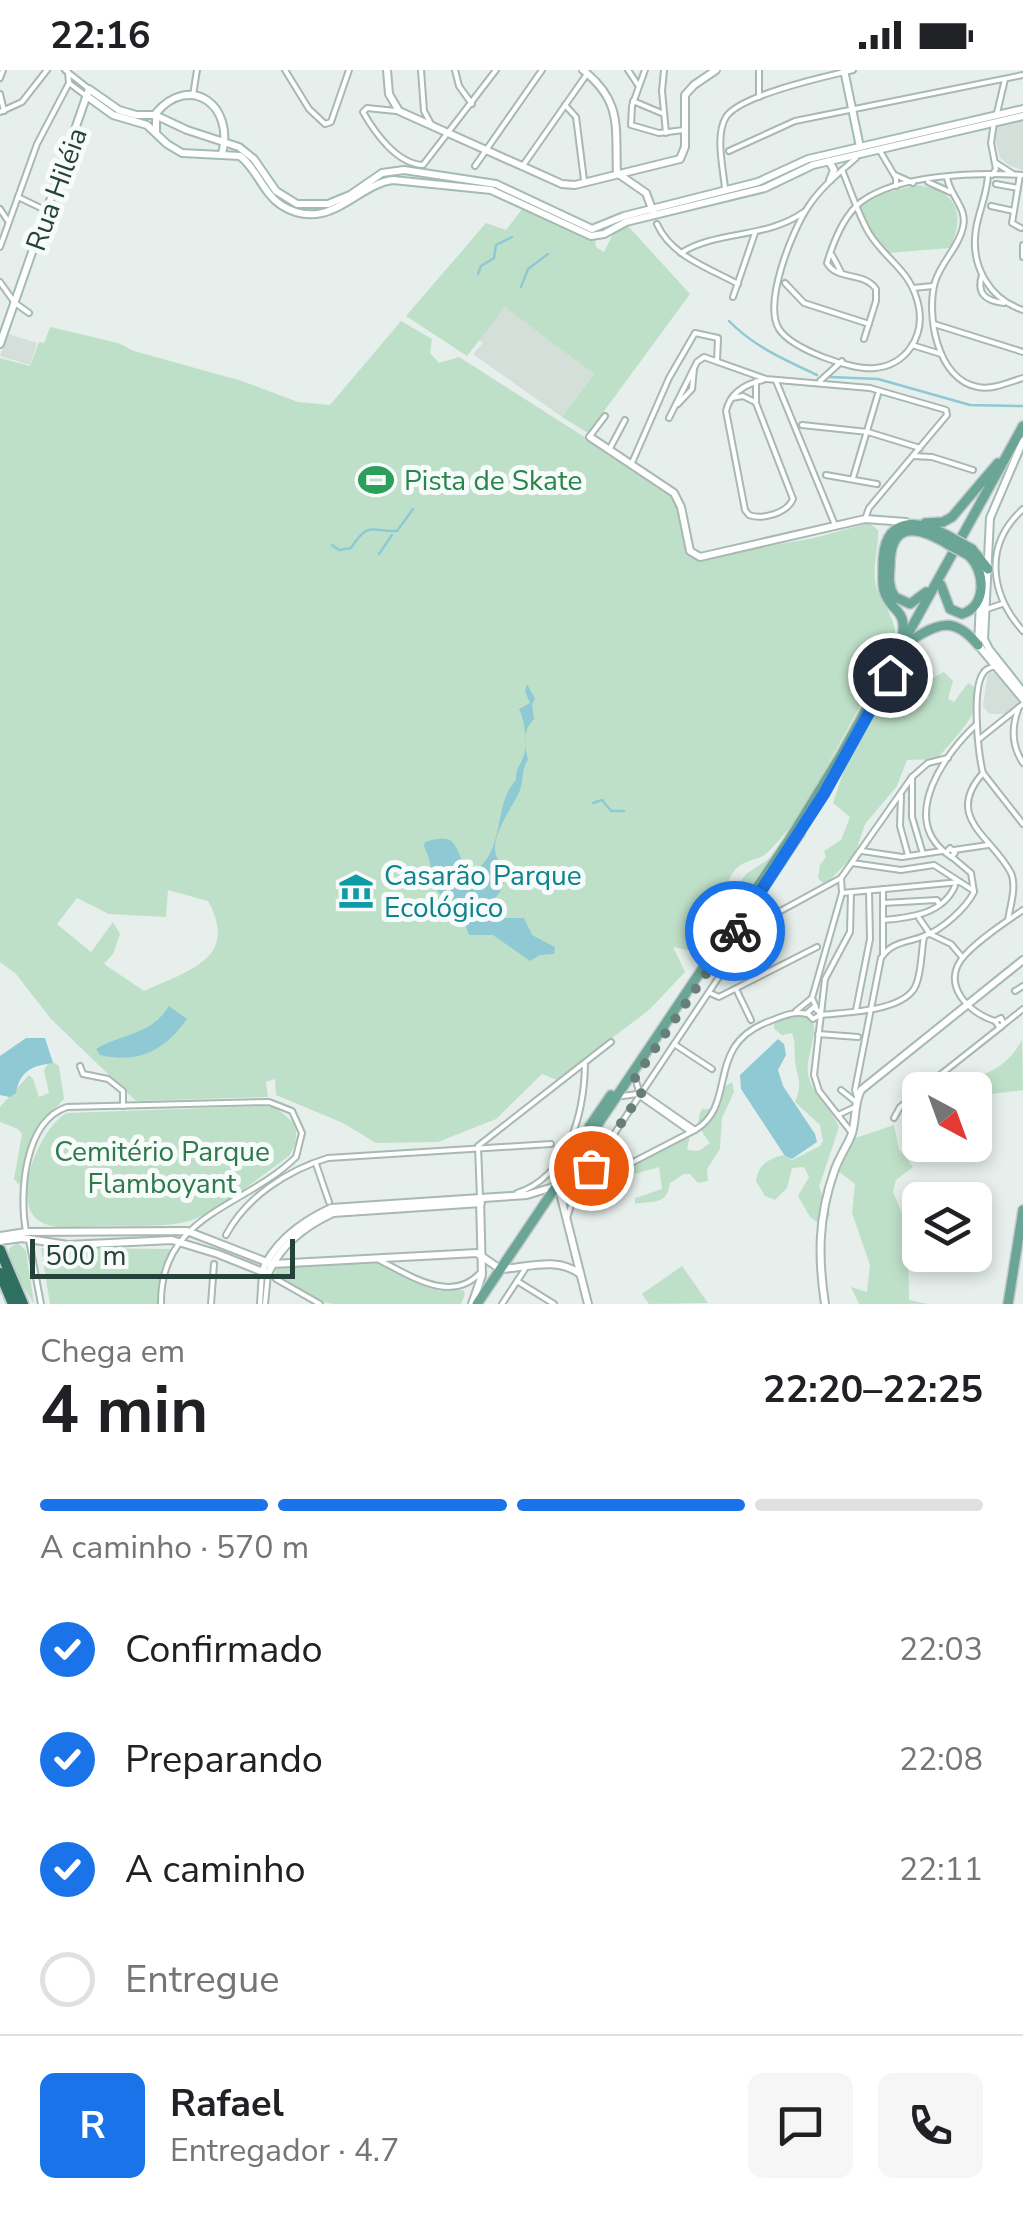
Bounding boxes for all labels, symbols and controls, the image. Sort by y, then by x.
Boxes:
text: 22:16 [50,10,151,61]
street label: Rua Hiléia [17,122,97,256]
sports icon: Pista de Skate [357,461,395,499]
place label: Pista de Skate [404,462,582,500]
pin [848,633,933,718]
icon: home [863,648,918,703]
place label: Casarão Parque Ecológico [384,857,582,927]
museum icon: Casarão Parque Ecológico [337,872,375,910]
courier [685,881,785,981]
icon: bike [708,904,763,959]
north arrow [902,1072,992,1162]
map controls [902,1072,992,1272]
pin [549,1126,634,1211]
park label: Cemitério Parque Flamboyant [54,1133,270,1203]
icon: bag [564,1141,619,1196]
button: layers [902,1182,992,1272]
scale bar [30,1234,295,1278]
text: 500 m [45,1237,127,1275]
text: Chega em [40,1330,185,1373]
text: 22:20–22:25 [763,1364,983,1415]
text: 4 min [40,1366,208,1455]
text: A caminho · 570 m [40,1526,309,1569]
icon: check [40,1622,95,1677]
text: Confirmado [125,1624,323,1675]
text: 22:03 [899,1628,983,1671]
icon: check [40,1732,95,1787]
text: Preparando [125,1734,323,1785]
text: 22:08 [899,1738,983,1781]
icon: check [40,1842,95,1897]
text: A caminho [125,1844,306,1895]
text: 22:11 [899,1848,983,1891]
text: Entregue [125,1954,279,2005]
button: chat [748,2073,853,2178]
button: phone [878,2073,983,2178]
text: Rafael [170,2078,284,2129]
text: R [79,2100,106,2151]
text: Entregador · 4.7 [170,2129,399,2172]

